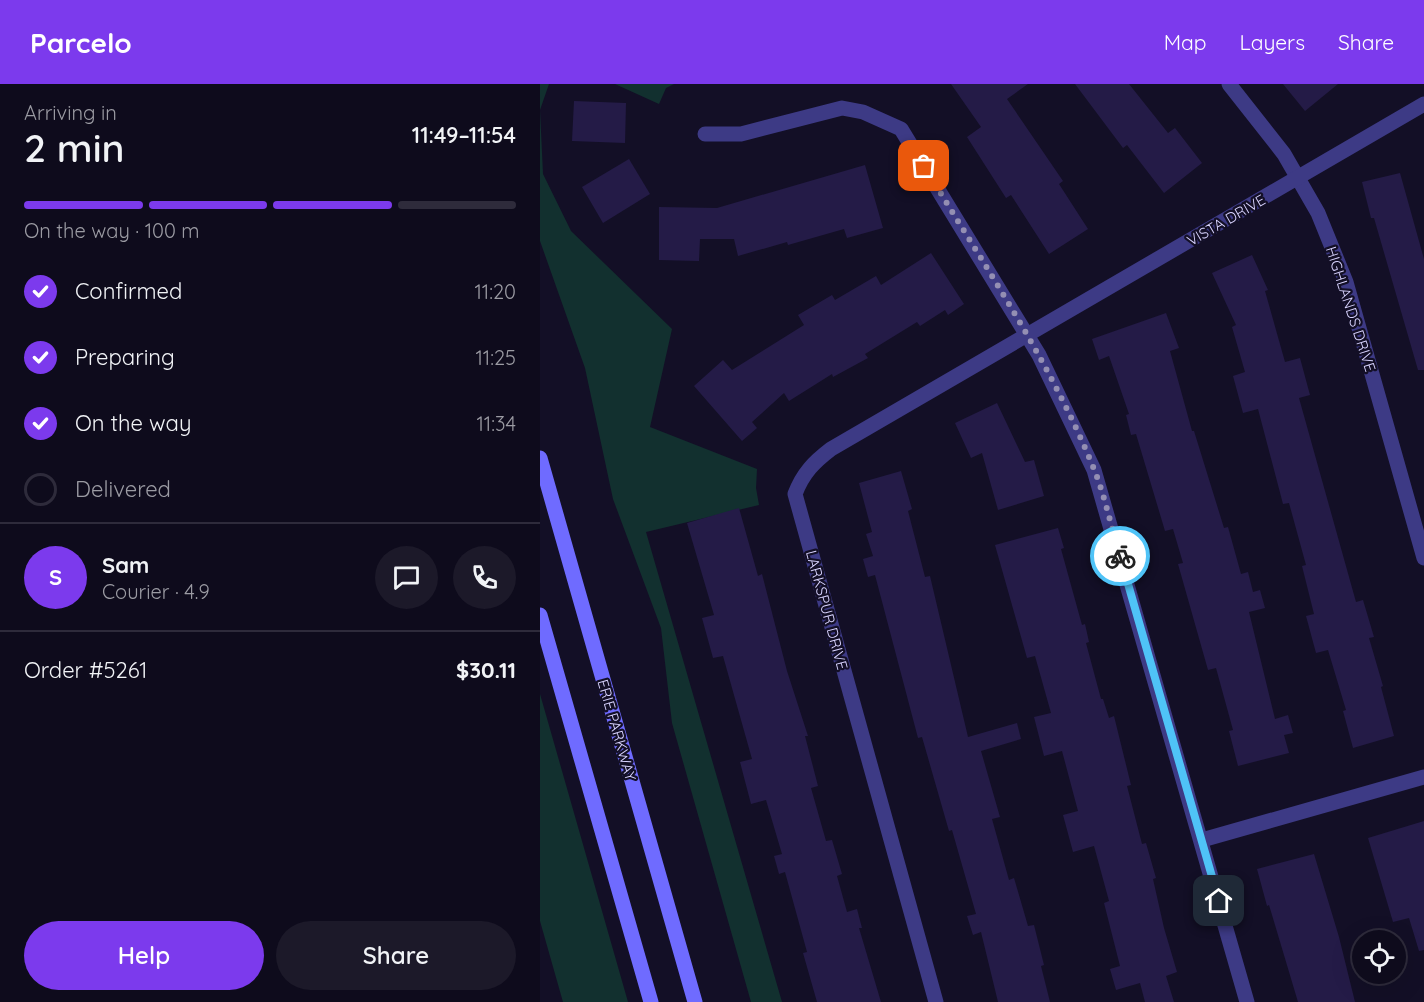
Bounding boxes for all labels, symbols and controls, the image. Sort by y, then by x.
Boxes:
text: Parcelo [30,25,132,60]
text: Map [1164,29,1207,55]
text: Layers [1240,29,1305,55]
text: Share [1338,29,1394,55]
text: Arriving in [24,100,117,125]
text: 11:49–11:54 [412,121,516,149]
text: 2 min [24,123,125,172]
pin [898,140,949,191]
icon: bag [907,149,940,182]
street label: VISTA DRIVE [1183,190,1269,250]
text: On the way · 100 m [24,218,200,243]
street label: HIGHLANDS DRIVE [1322,244,1380,374]
icon: check [24,275,57,308]
text: Confirmed [75,277,182,305]
text: 11:20 [474,279,516,304]
icon: check [24,341,57,374]
text: Preparing [75,343,175,371]
text: 11:25 [475,345,516,370]
icon: check [24,407,57,440]
text: On the way [75,409,191,437]
text: 11:34 [476,411,516,436]
text: Delivered [75,475,171,503]
courier [1090,526,1150,586]
icon: bike [1104,540,1137,573]
button: chat [375,546,438,609]
button: phone [453,546,516,609]
street label: LARKSPUR DRIVE [802,548,852,672]
text: Sam [102,551,149,579]
text: S [49,563,62,591]
text: Courier · 4.9 [102,579,210,604]
text: Order #5261 [24,656,148,684]
text: $30.11 [456,656,516,684]
street label: ERIE PARKWAY [593,677,641,784]
pin [1193,875,1244,926]
icon: home [1202,884,1235,917]
button: Help [24,921,264,990]
button: Share [276,921,516,990]
map controls [1352,930,1406,984]
button: locate [1352,930,1406,984]

